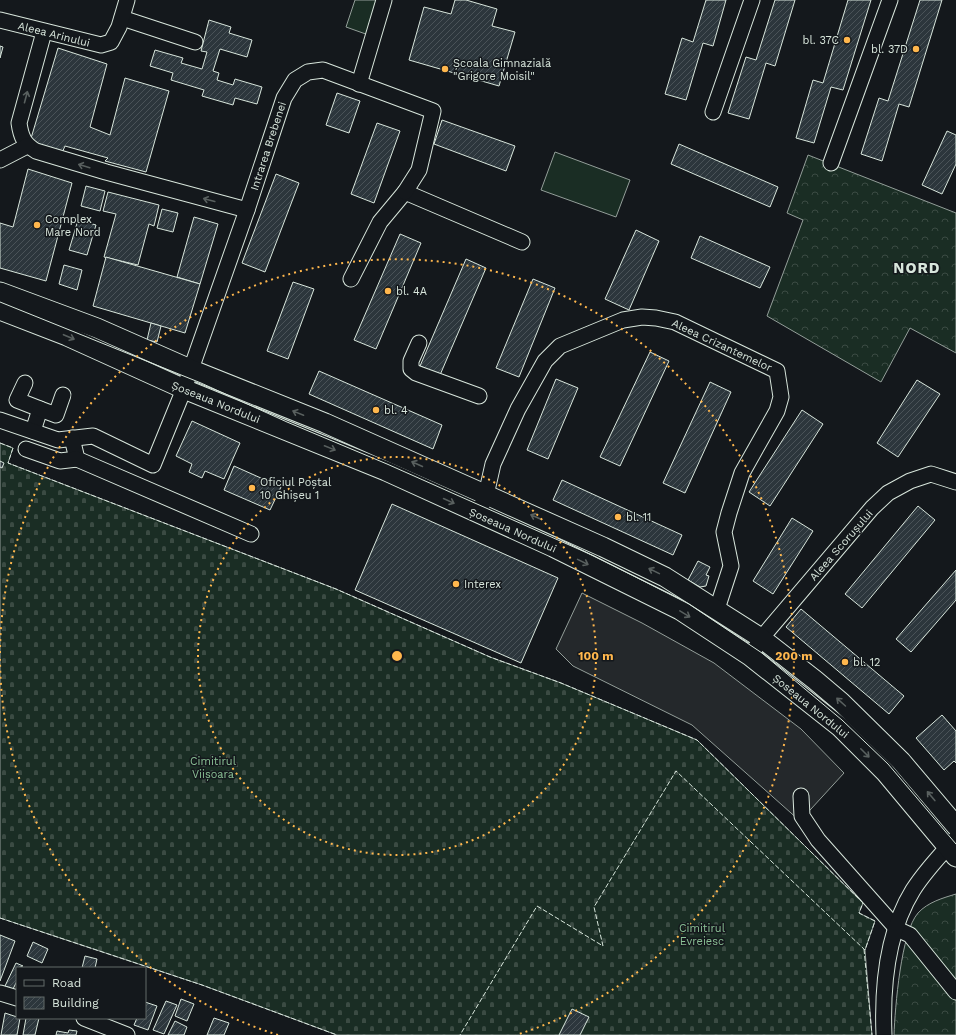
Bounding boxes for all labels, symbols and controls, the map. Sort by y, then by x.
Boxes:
street label: Aleea Arinului [16,19,91,50]
place label: bl. 37C [803,34,839,47]
marker: bl. 37C [842,35,852,45]
place label: bl. 37D [871,43,908,56]
marker: bl. 37D [911,44,921,54]
place label: Școala Gimnazială "Grigore Moisil" [453,57,551,83]
marker: Școala Gimnazială "Grigore Moisil" [440,64,450,74]
one-way arrow [23,91,30,104]
street label: Intrarea Brebenei [248,100,289,192]
one-way arrow [78,162,91,169]
one-way arrow [203,196,216,203]
place label: Complex Mare Nord [45,213,101,239]
marker: Complex Mare Nord [32,220,42,230]
district label: NORD [893,259,941,277]
place label: bl. 4A [396,285,427,298]
marker: bl. 4A [383,286,393,296]
street label: Aleea Crizantemelor [670,317,774,375]
one-way arrow [63,334,75,341]
street label: Șoseaua Nordului [170,379,262,426]
place label: bl. 4 [384,404,408,417]
marker: bl. 4 [371,405,381,415]
one-way arrow [292,408,304,416]
one-way arrow [324,445,336,453]
one-way arrow [412,460,424,467]
place label: Oficiul Poștal 10 Ghișeu 1 [260,476,332,502]
marker: Oficiul Poștal 10 Ghișeu 1 [247,483,257,493]
one-way arrow [443,498,455,505]
street label: Șoseaua Nordului [467,505,559,556]
street label: Aleea Scorușului [807,507,876,583]
place label: bl. 11 [626,511,651,524]
marker: bl. 11 [613,512,623,522]
one-way arrow [530,513,542,520]
one-way arrow [577,559,589,566]
one-way arrow [648,567,660,575]
place label: Interex [464,578,501,591]
marker: Interex [451,579,461,589]
one-way arrow [679,610,691,618]
centre of rings [390,649,404,663]
text: 100 m [578,649,614,663]
text: 200 m [775,649,813,663]
place label: bl. 12 [853,656,880,669]
marker: bl. 12 [840,657,850,667]
street label: Șoseaua Nordului [770,672,851,741]
one-way arrow [835,698,846,707]
one-way arrow [861,748,870,758]
park label: Cimitirul Viișoara [190,755,237,781]
one-way arrow [926,791,935,801]
park label: Cimitirul Evreiesc [679,922,726,948]
legend [16,967,146,1019]
text: Road [52,976,81,990]
text: Building [52,996,99,1010]

